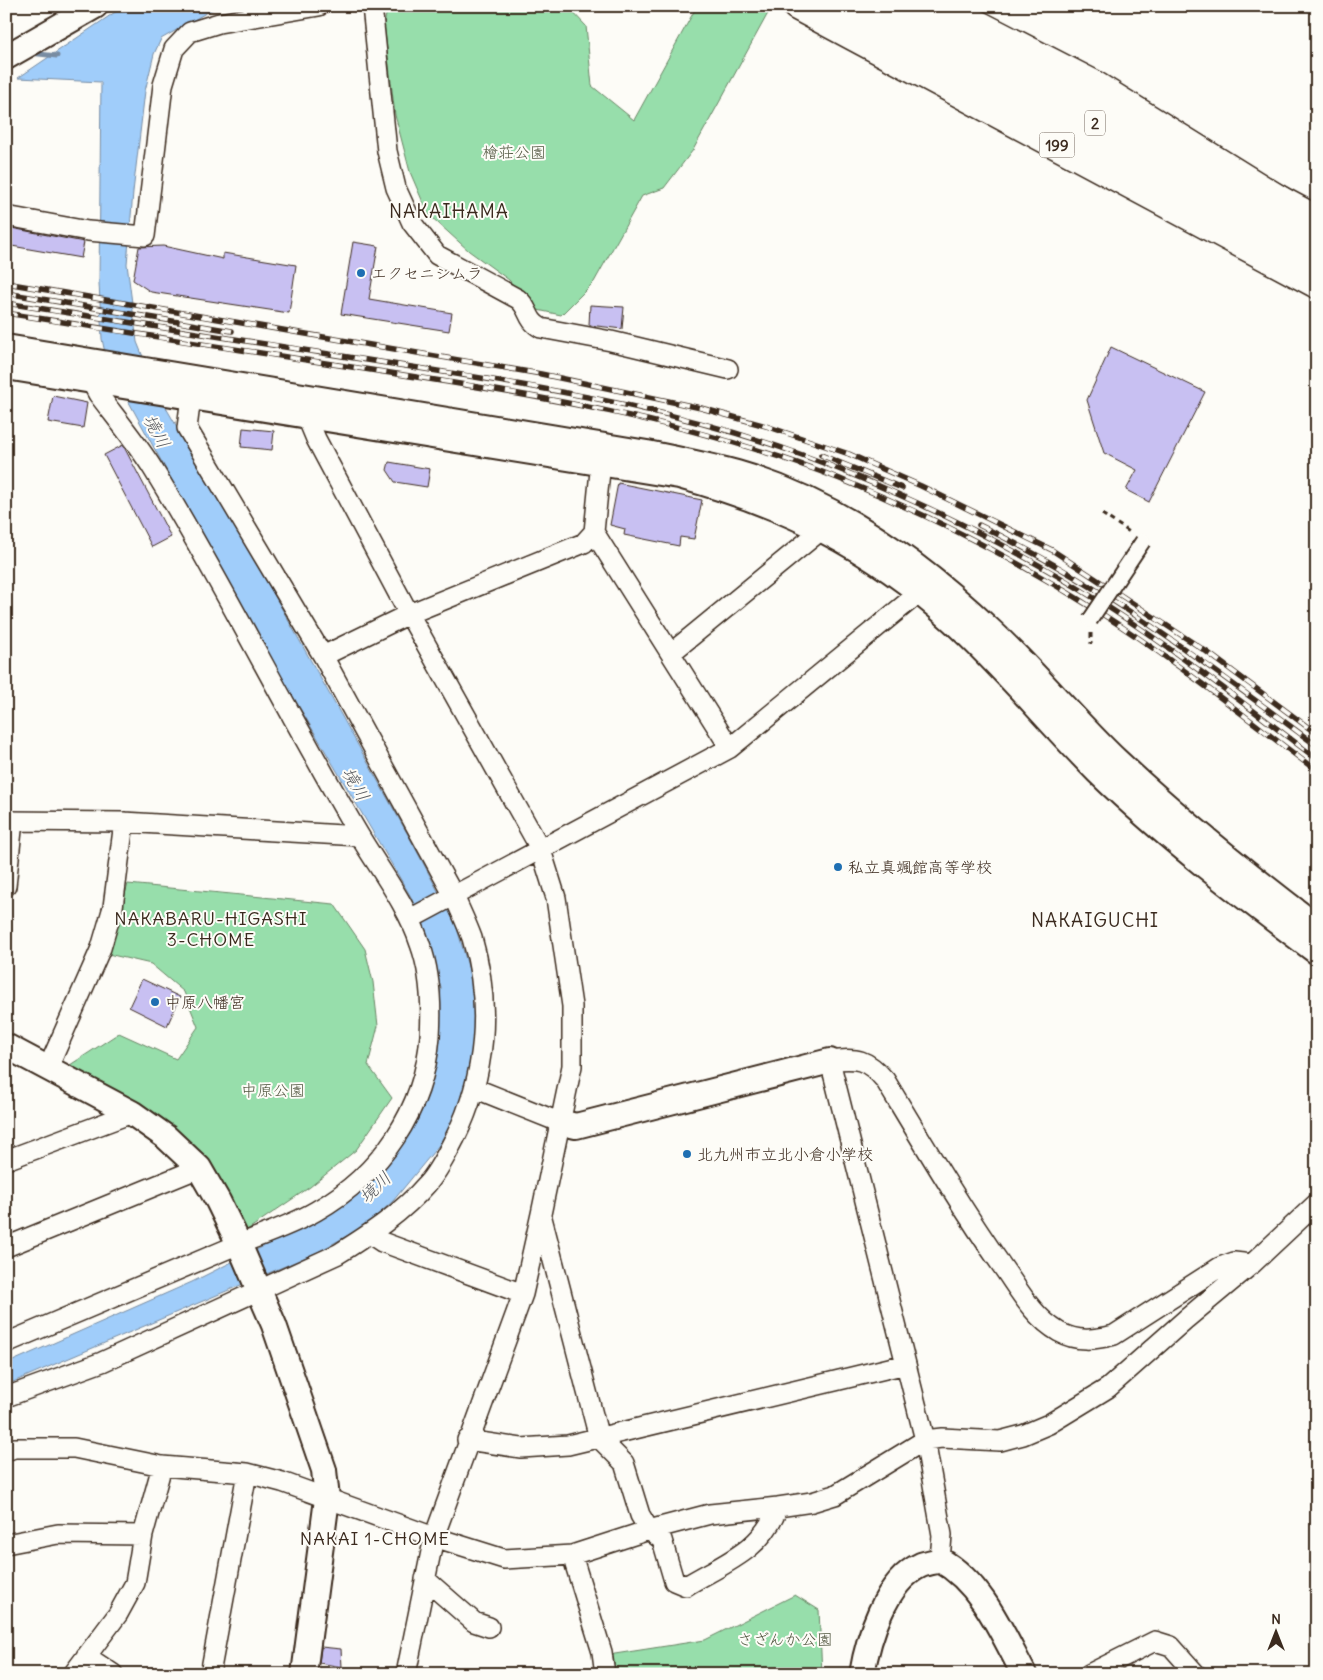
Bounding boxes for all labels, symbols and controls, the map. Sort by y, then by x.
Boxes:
road number: 2 [1085,110,1105,136]
road number: 199 [1040,132,1074,158]
park label: 檜荘公園 [482,142,546,162]
district label: NAKAIHAMA [389,199,509,223]
place label: エクセニシムラ [371,263,483,283]
marker: エクセニシムラ [355,267,367,279]
water label: 境川 [138,410,176,452]
water label: 境川 [337,763,375,805]
place label: 私立真颯館高等学校 [848,857,992,877]
marker: 私立真颯館高等学校 [832,861,844,873]
district label: NAKABARU-HIGASHI 3-CHOME [114,907,308,951]
district label: NAKAIGUCHI [1031,908,1159,932]
place label: 中原八幡宮 [165,992,245,1012]
marker: 中原八幡宮 [149,996,161,1008]
park label: 中原公園 [241,1080,305,1100]
place label: 北九州市立北小倉小学校 [697,1144,873,1164]
marker: 北九州市立北小倉小学校 [681,1148,693,1160]
water label: 境川 [354,1166,396,1208]
district label: NAKAI 1-CHOME [300,1527,450,1550]
north arrow [1250,1608,1300,1658]
text: N [1271,1610,1281,1628]
park label: さざんか公園 [737,1629,833,1649]

